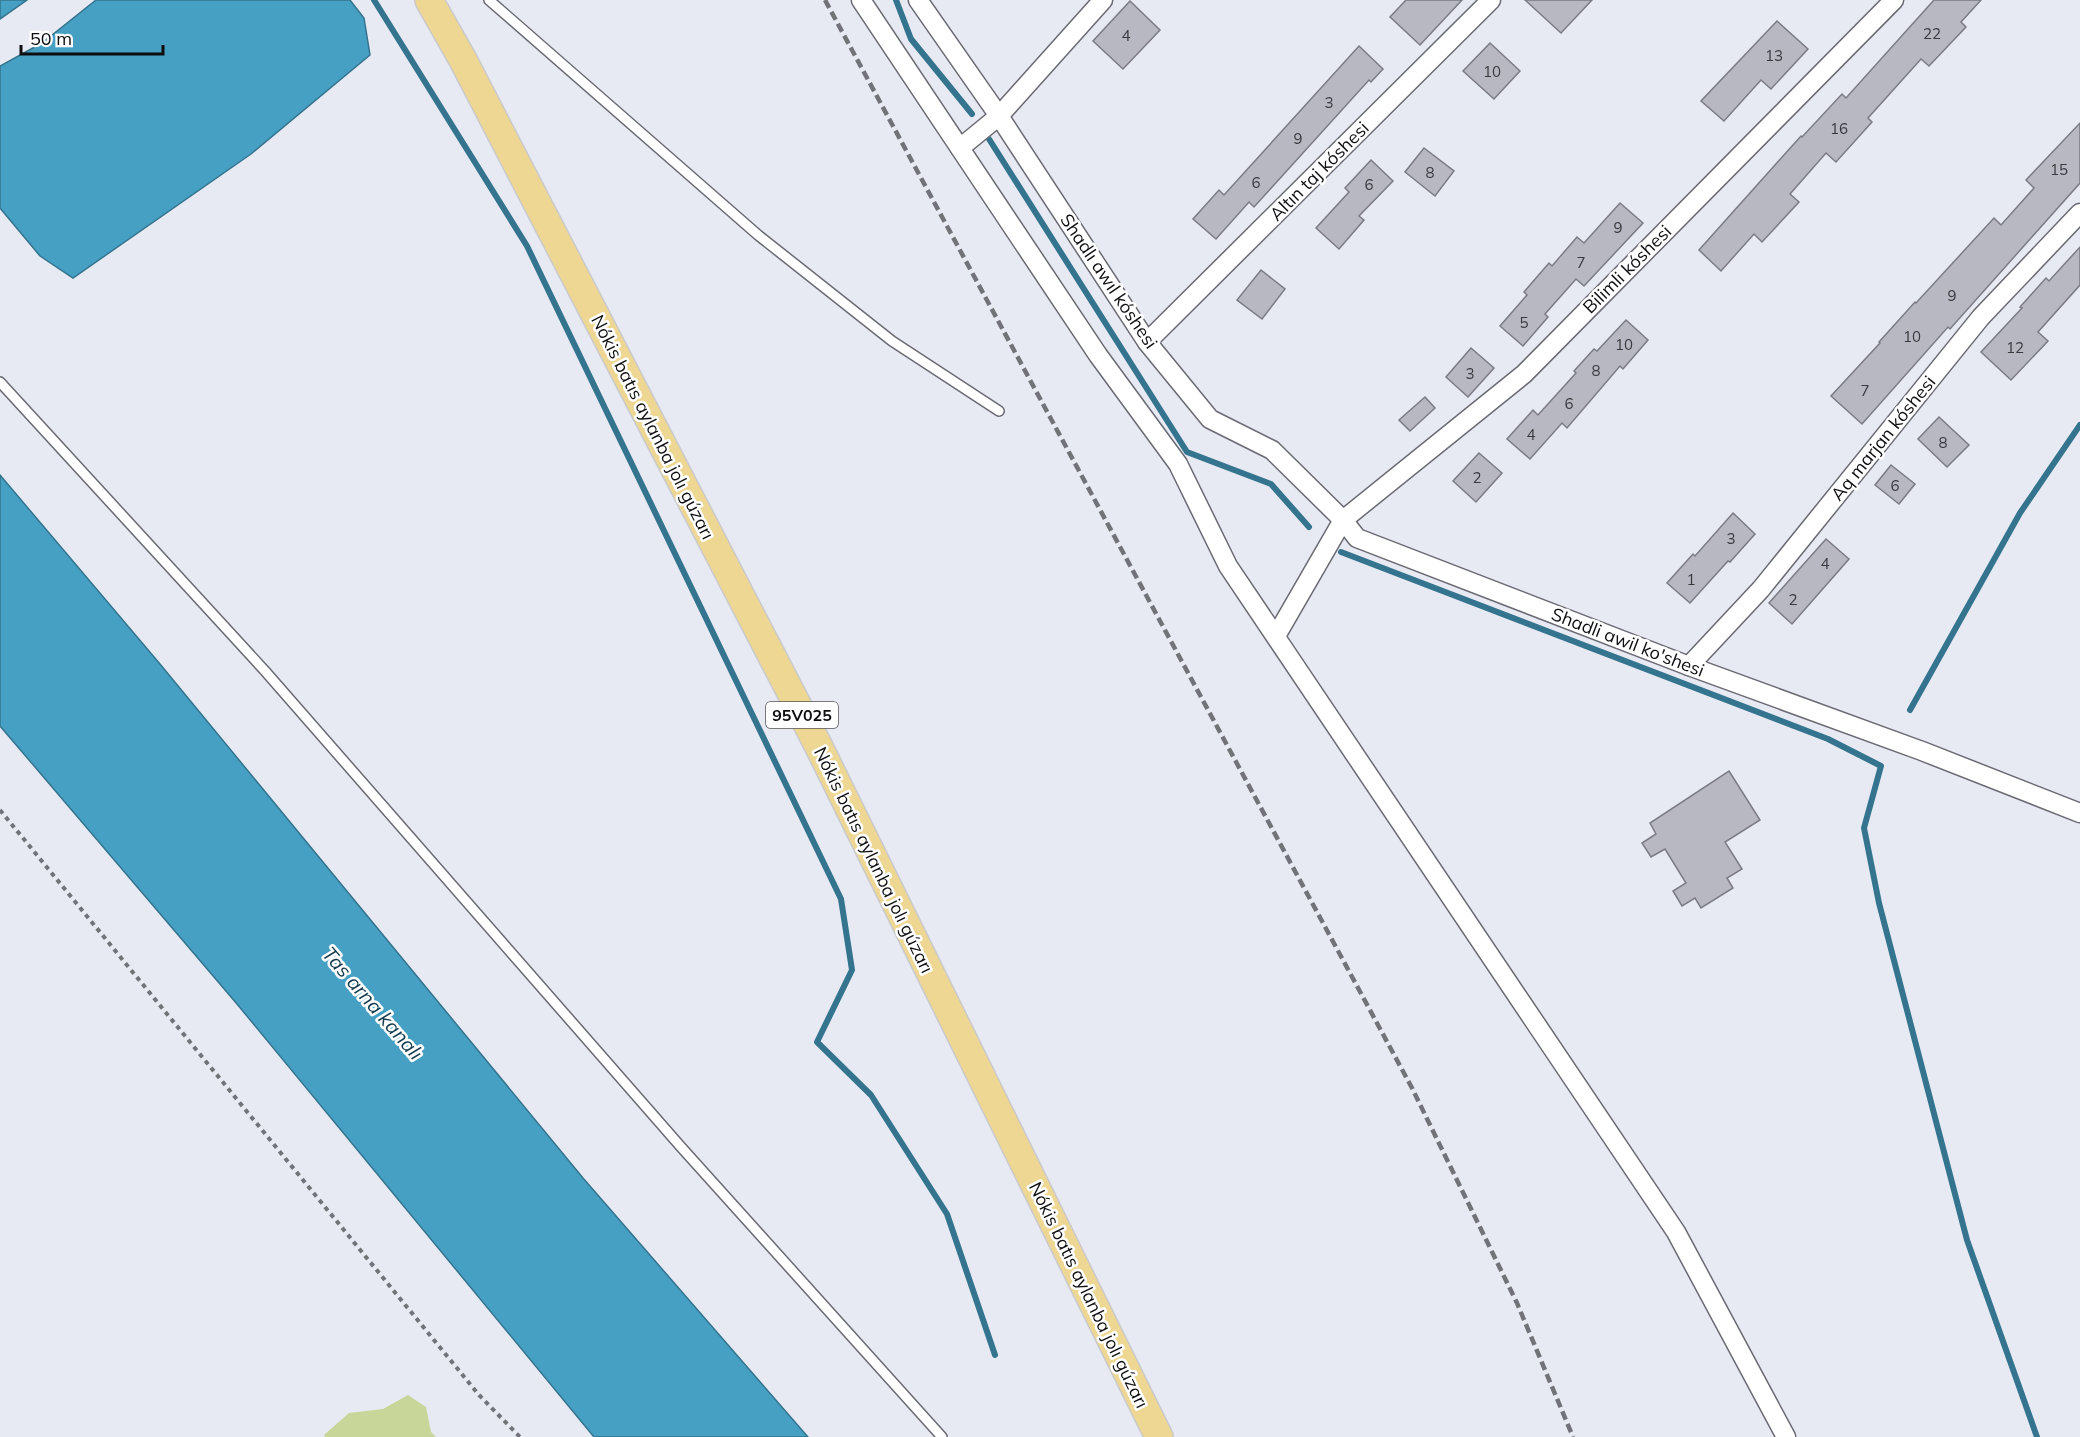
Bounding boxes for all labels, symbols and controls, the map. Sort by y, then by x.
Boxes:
scale bar [21,18,164,56]
house number: 22 [1923,24,1941,43]
house number: 4 [1121,26,1131,45]
text: 50 m [30,27,72,50]
house number: 13 [1765,46,1783,65]
house number: 10 [1483,62,1501,81]
house number: 3 [1324,93,1334,112]
street label: Altın taj kóshesi [1264,116,1374,226]
house number: 16 [1830,119,1848,138]
house number: 9 [1293,129,1303,148]
house number: 15 [2050,160,2068,179]
house number: 8 [1425,163,1435,182]
house number: 6 [1251,173,1261,192]
house number: 6 [1364,175,1374,194]
street label: Shadlı awıl kóshesi [1055,209,1163,353]
house number: 9 [1613,218,1623,237]
street label: Bilimli kóshesi [1578,220,1676,318]
house number: 7 [1576,253,1586,272]
house number: 9 [1947,286,1957,305]
street label: Nókis batıs aylanba jolı gúzarı [586,311,720,543]
house number: 5 [1519,313,1529,332]
house number: 10 [1903,327,1921,346]
house number: 10 [1615,335,1633,354]
house number: 12 [2006,338,2024,357]
house number: 8 [1591,361,1601,380]
house number: 3 [1465,364,1475,383]
street label: Aq marjan kóshesi [1826,371,1940,505]
house number: 7 [1860,381,1870,400]
house number: 6 [1564,394,1574,413]
house number: 4 [1526,425,1536,444]
house number: 8 [1938,433,1948,452]
house number: 2 [1472,468,1482,487]
house number: 6 [1890,476,1900,495]
house number: 3 [1726,529,1736,548]
house number: 4 [1820,554,1830,573]
house number: 1 [1686,570,1696,589]
house number: 2 [1788,590,1798,609]
street label: Shadli awil ko'shesi [1548,602,1708,682]
road number: 95V025 [766,702,838,728]
street label: Nókis batıs aylanba jolı gúzarı [809,743,939,977]
water label: Tas arna kanalı [317,941,429,1065]
street label: Nókis batıs aylanba jolı gúzarı [1024,1178,1154,1412]

